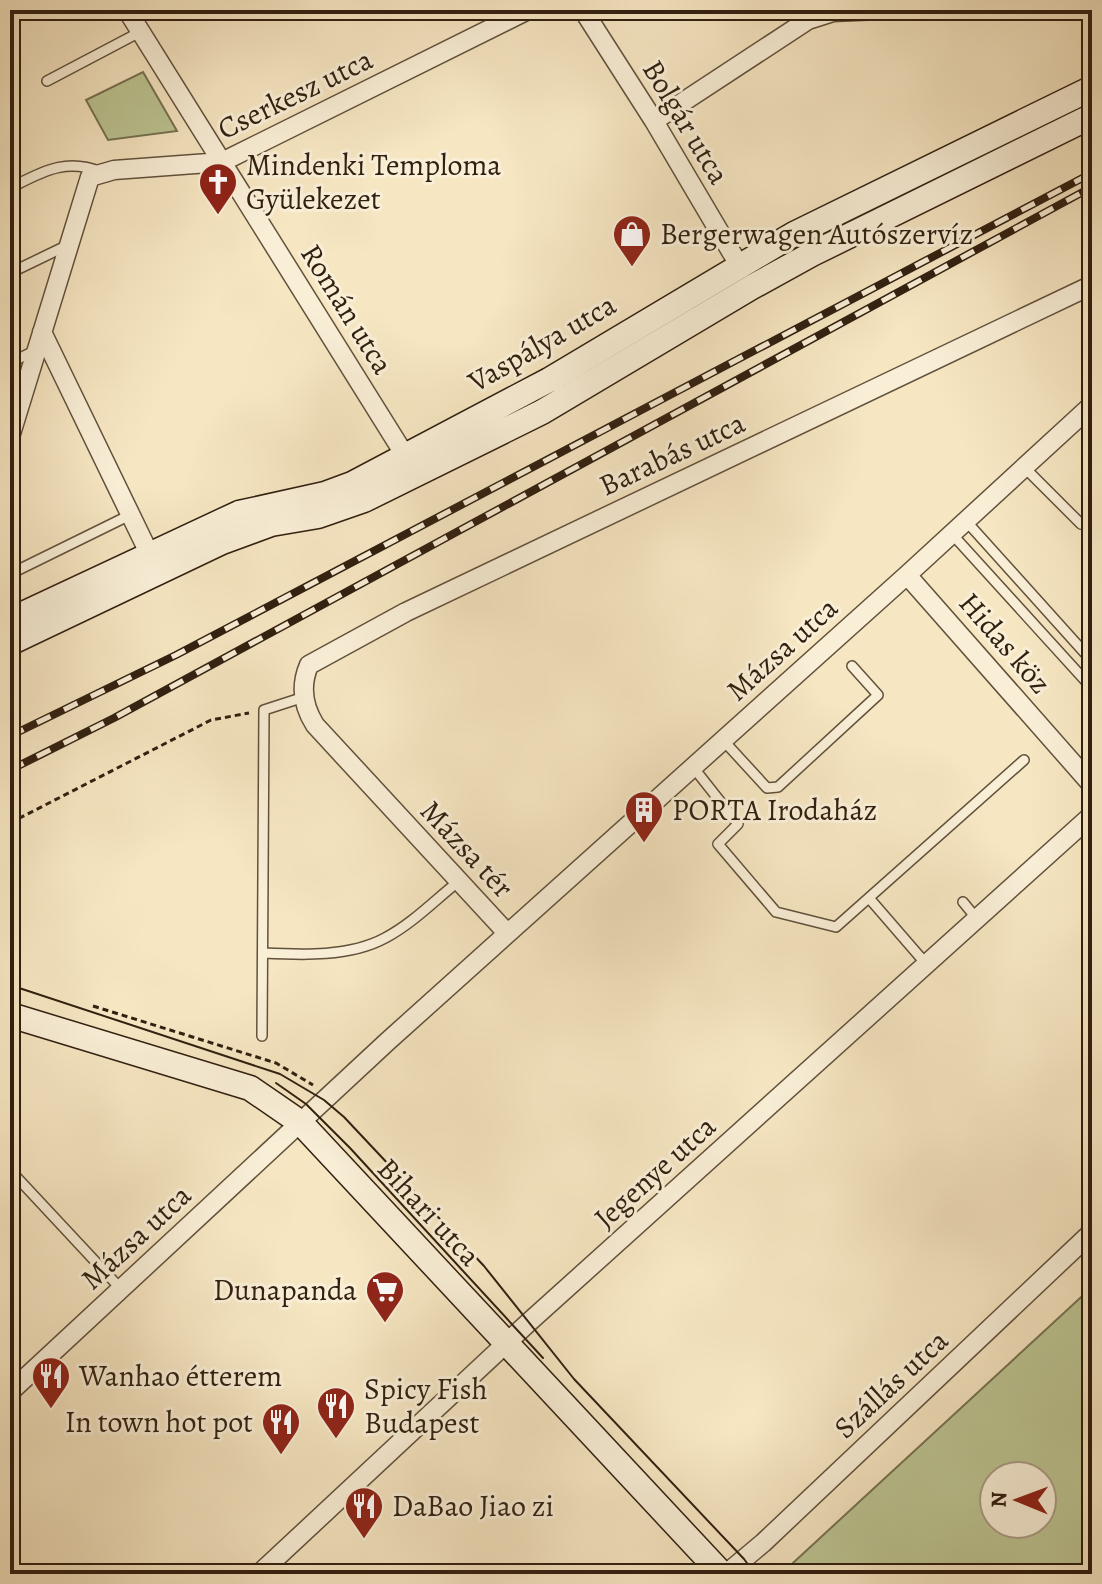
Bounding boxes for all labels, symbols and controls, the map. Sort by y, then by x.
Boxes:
street label: Cserkesz utca [211,39,379,149]
street label: Bolgár utca [633,52,739,192]
place label: Mindenki Temploma Gyülekezet [246,145,501,219]
church icon: Mindenki Temploma Gyülekezet [197,161,239,216]
shop icon: Bergerwagen Autószervíz [611,213,653,268]
place label: Bergerwagen Autószervíz [660,214,973,254]
street label: Román utca [291,236,403,382]
street label: Vaspálya utca [460,285,623,402]
street label: Barabás utca [592,403,752,505]
street label: Hidas köz [950,584,1060,702]
street label: Mázsa utca [718,588,846,710]
building icon: PORTA Irodaház [623,789,665,844]
place label: PORTA Irodaház [672,790,877,830]
street label: Mázsa tér [412,792,522,906]
street label: Jegenye utca [586,1107,724,1237]
street label: Bihari utca [369,1149,489,1275]
street label: Mázsa utca [72,1176,200,1298]
supermarket icon: Dunapanda [364,1269,406,1324]
place label: Dunapanda [213,1270,357,1310]
street label: Szállás utca [825,1321,957,1447]
restaurant icon: Wanhao étterem [30,1355,72,1410]
place label: Wanhao étterem [78,1356,282,1396]
place label: Spicy Fish Budapest [364,1369,488,1443]
restaurant icon: Spicy Fish Budapest [315,1385,357,1440]
restaurant icon: In town hot pot [260,1401,302,1456]
place label: In town hot pot [65,1402,253,1442]
north arrow [978,1460,1058,1540]
restaurant icon: DaBao Jiao zi [343,1485,385,1540]
place label: DaBao Jiao zi [392,1486,554,1526]
text: N [984,1491,1014,1508]

